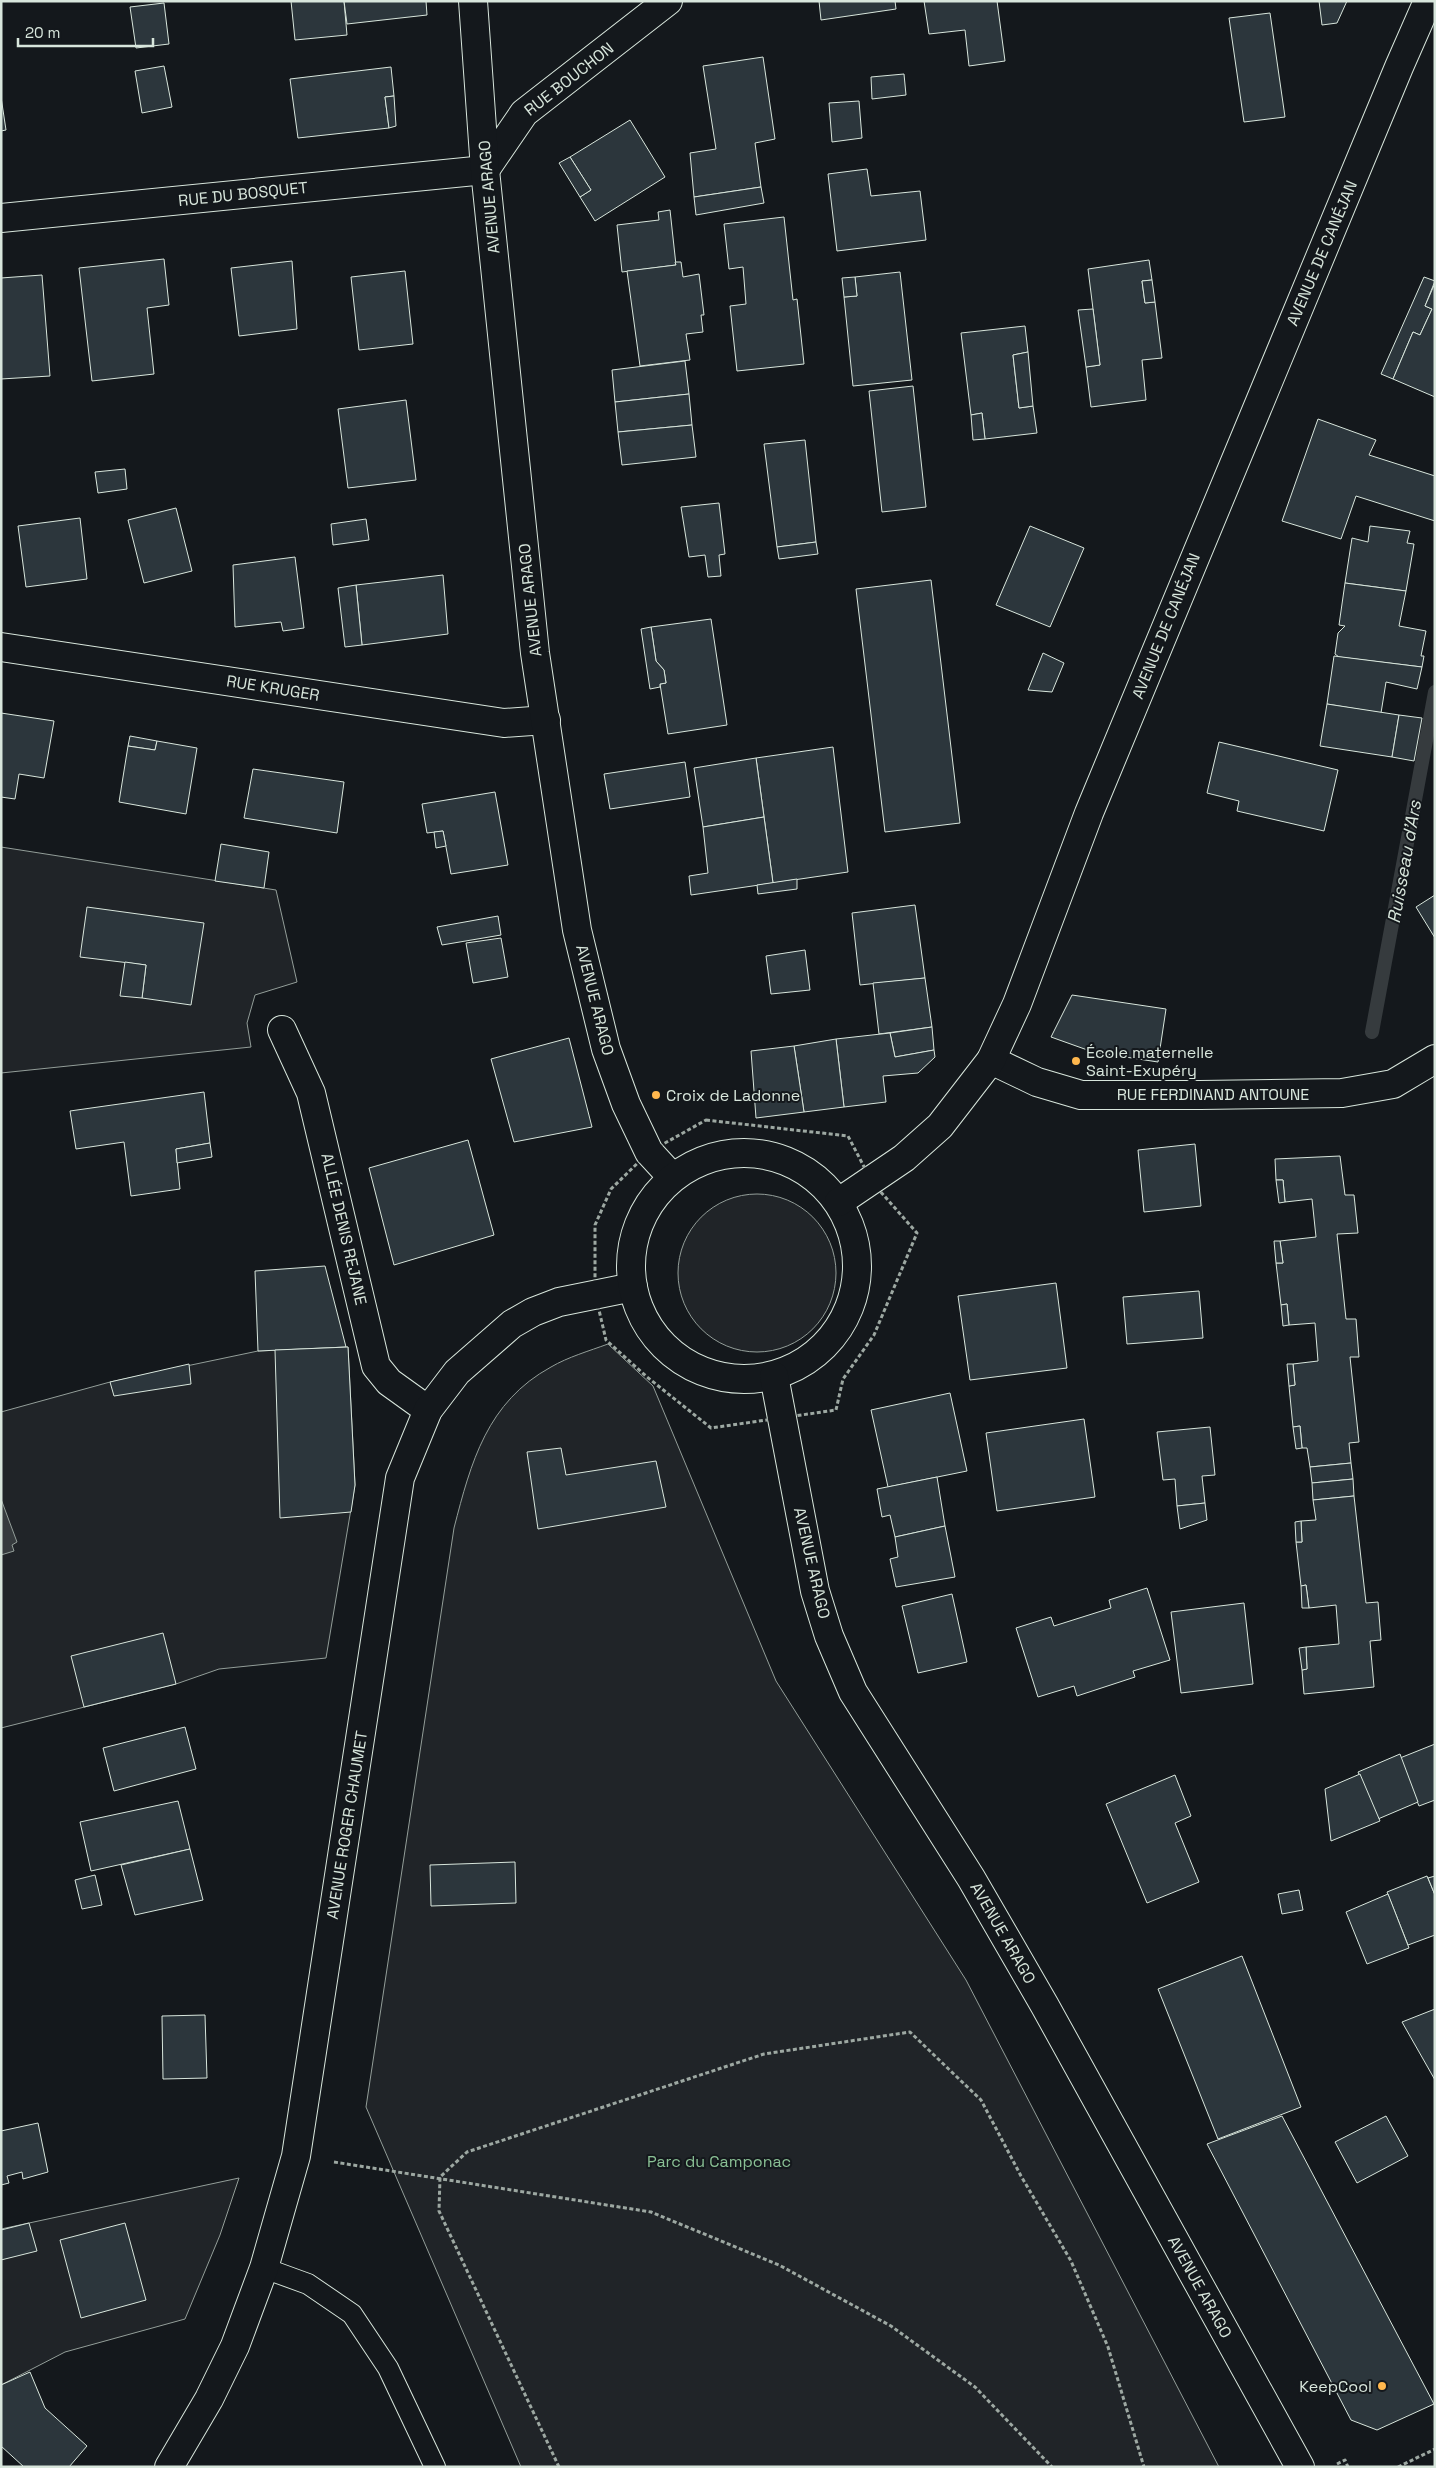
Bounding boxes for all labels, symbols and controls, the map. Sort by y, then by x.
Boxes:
scale bar [18,15,152,47]
text: 20 m [25,23,60,42]
street label: RUE BOUCHON [520,38,618,120]
street label: AVENUE ARAGO [474,139,504,255]
street label: RUE DU BOSQUET [177,177,309,211]
street label: AVENUE DE CANÉJAN [1282,177,1362,329]
street label: AVENUE ARAGO [514,542,546,658]
street label: AVENUE DE CANÉJAN [1127,550,1205,702]
street label: RUE KRUGER [225,670,321,706]
water label: Ruisseau d'Ars [1382,798,1426,925]
street label: AVENUE ARAGO [571,942,619,1058]
place label: École maternelle Saint-Exupéry [1086,1042,1214,1081]
marker: École maternelle Saint-Exupéry [1070,1055,1082,1067]
street label: RUE FERDINAND ANTOUNE [1117,1084,1309,1105]
place label: Croix de Ladonne [666,1085,800,1106]
marker: Croix de Ladonne [650,1089,662,1101]
street label: ALLÉE DENIS REJANE [316,1151,372,1307]
street label: AVENUE ARAGO [789,1505,835,1621]
street label: AVENUE ROGER CHAUMET [322,1729,372,1921]
street label: AVENUE ARAGO [965,1879,1041,1987]
park label: Parc du Camponac [647,2151,791,2172]
street label: AVENUE ARAGO [1163,2232,1237,2342]
place label: KeepCool [1299,2376,1372,2397]
marker: KeepCool [1376,2380,1388,2392]

